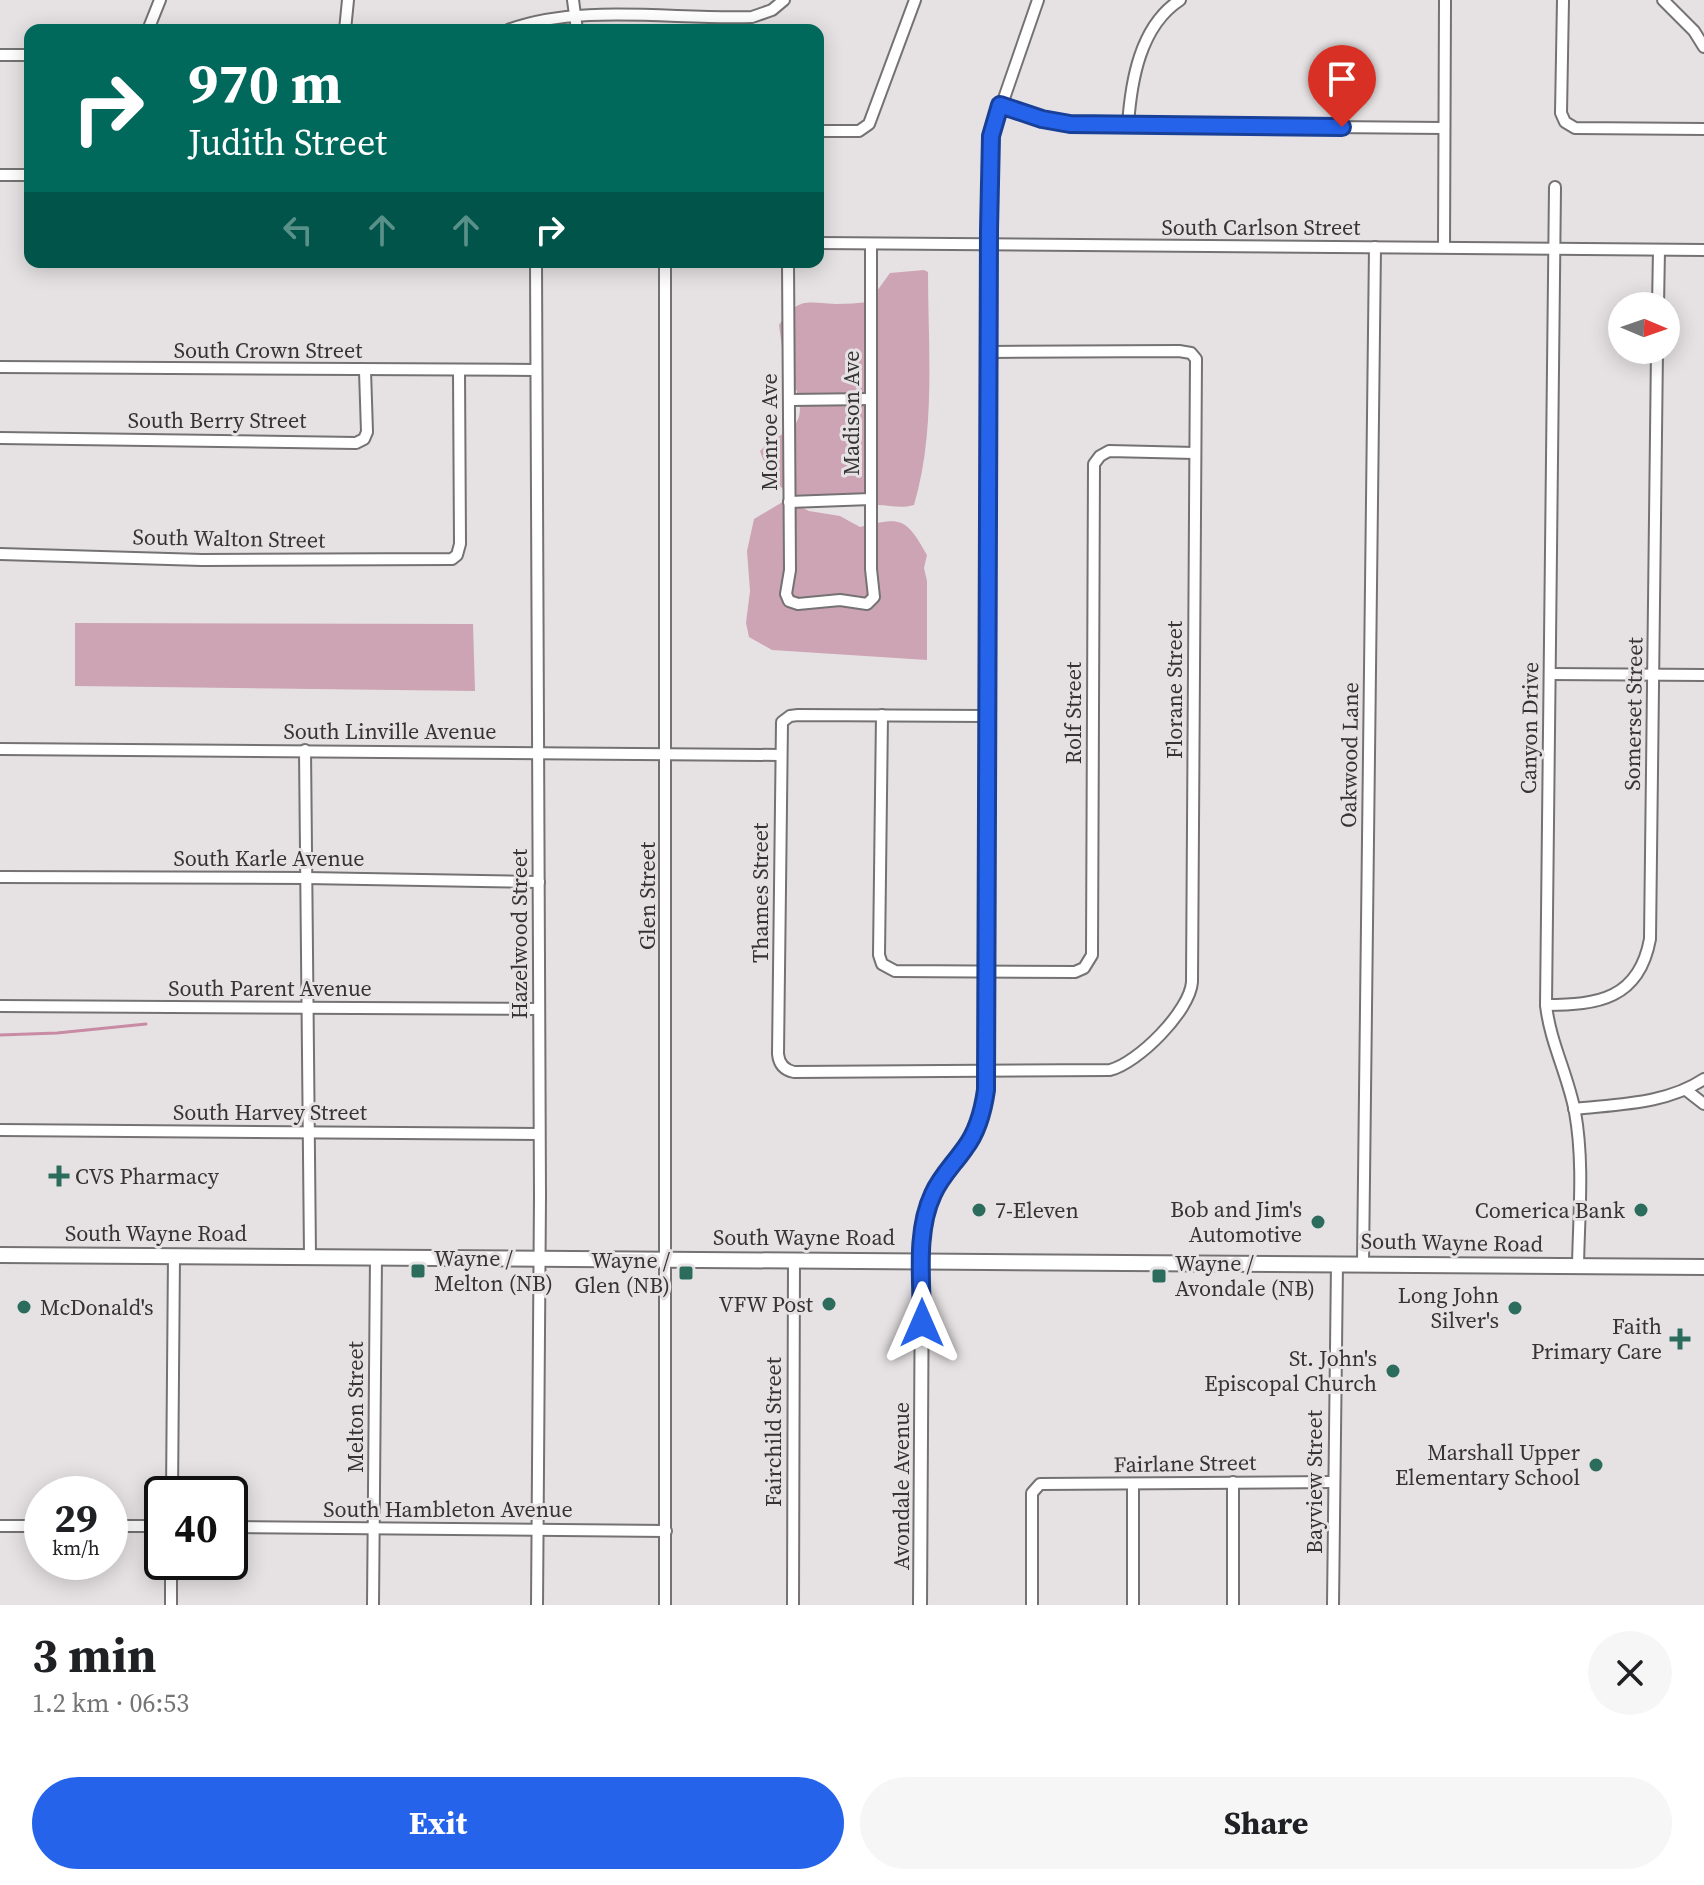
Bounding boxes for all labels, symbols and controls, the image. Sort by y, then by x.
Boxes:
text: 970 m [188,45,342,122]
pin [1308,45,1376,127]
icon: right [56,56,160,160]
icon: arrive [1320,57,1364,101]
text: Judith Street [188,118,387,167]
icon: left [276,208,320,252]
icon: ahead [360,208,404,252]
icon: ahead [444,208,488,252]
icon: right [528,208,572,252]
street label: South Carlson Street [1162,212,1361,242]
north arrow [1608,292,1680,364]
map controls [1608,292,1680,364]
street label: South Crown Street [174,335,363,365]
street label: Madison Ave [836,351,866,475]
street label: Monroe Ave [754,373,784,491]
street label: South Berry Street [128,405,307,435]
street label: South Walton Street [132,521,326,555]
street label: Florane Street [1159,620,1189,759]
street label: Somerset Street [1617,636,1649,791]
street label: Rolf Street [1058,661,1088,764]
street label: Canyon Drive [1513,662,1545,794]
street label: Oakwood Lane [1333,682,1365,828]
street label: South Linville Avenue [283,716,497,746]
street label: Thames Street [745,822,775,963]
street label: Glen Street [632,841,662,950]
street label: South Karle Avenue [173,843,365,873]
street label: Hazelwood Street [504,848,534,1019]
street label: South Parent Avenue [168,973,372,1003]
street label: South Harvey Street [173,1097,368,1127]
place label: CVS Pharmacy [75,1161,220,1191]
marker: CVS Pharmacy [50,1167,68,1185]
place label: Bob and Jim's Automotive [1170,1194,1302,1249]
place label: 7-Eleven [995,1195,1079,1225]
place label: Comerica Bank [1475,1195,1626,1225]
marker: 7-Eleven [970,1201,988,1219]
marker: Comerica Bank [1632,1201,1650,1219]
marker: Bob and Jim's Automotive [1309,1213,1327,1231]
street label: South Wayne Road [65,1218,248,1248]
street label: South Wayne Road [713,1222,896,1252]
street label: South Wayne Road [1361,1225,1544,1259]
place label: Wayne / Melton (NB) [434,1243,553,1298]
place label: Wayne / Glen (NB) [574,1245,671,1300]
place label: Wayne / Avondale (NB) [1175,1248,1315,1303]
marker: Wayne / Melton (NB) [409,1262,427,1280]
marker: Wayne / Glen (NB) [677,1264,695,1282]
marker: Wayne / Avondale (NB) [1150,1267,1168,1285]
place label: Long John Silver's [1398,1280,1499,1335]
position arrow [880,1281,964,1365]
place label: VFW Post [719,1289,814,1319]
place label: McDonald's [40,1292,154,1322]
marker: VFW Post [820,1295,838,1313]
marker: McDonald's [15,1298,33,1316]
marker: Long John Silver's [1506,1299,1524,1317]
place label: Faith Primary Care [1531,1311,1662,1366]
marker: Faith Primary Care [1669,1328,1691,1350]
street label: Melton Street [340,1340,370,1473]
place label: St. John's Episcopal Church [1204,1343,1377,1398]
street label: Fairchild Street [758,1356,788,1507]
marker: St. John's Episcopal Church [1384,1362,1402,1380]
street label: Avondale Avenue [886,1402,916,1570]
street label: Bayview Street [1299,1409,1329,1554]
place label: Marshall Upper Elementary School [1395,1437,1581,1492]
street label: Fairlane Street [1113,1447,1257,1479]
marker: Marshall Upper Elementary School [1587,1456,1605,1474]
speed limit sign: 40 [144,1476,248,1580]
text: 29 [54,1491,98,1545]
street label: South Hambleton Avenue [323,1494,573,1524]
text: km/h [52,1534,100,1562]
text: 3 min [32,1622,157,1688]
button: close [1588,1631,1672,1715]
text: 1.2 km · 06:53 [32,1685,189,1721]
button: Exit [32,1777,844,1869]
button: Share [860,1777,1672,1869]

